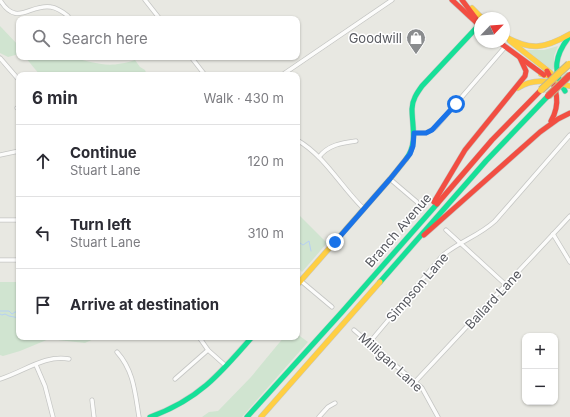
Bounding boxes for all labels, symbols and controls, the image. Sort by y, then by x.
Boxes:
north arrow [474,12,510,48]
search box [16,16,300,60]
icon: search [30,27,52,49]
shop icon: Goodwill [405,27,427,55]
text: Search here [62,29,148,48]
place label: Goodwill [349,30,402,46]
text: 6 min [32,88,78,108]
text: Walk · 430 m [204,90,284,106]
route start [447,95,465,113]
text: Continue [70,143,137,162]
icon: ahead [32,150,54,172]
text: 120 m [248,153,284,169]
text: Stuart Lane [70,162,141,178]
street label: Branch Avenue [362,190,434,270]
text: Turn left [70,215,131,234]
icon: left [32,222,54,244]
text: 310 m [247,225,284,241]
route end [326,233,344,251]
text: Stuart Lane [70,234,141,250]
street label: Simpson Lane [383,249,451,325]
street label: Ballard Lane [461,266,525,332]
icon: arrive [32,294,54,316]
text: Arrive at destination [70,295,219,314]
street label: Milligan Lane [356,329,426,395]
map controls [522,333,558,405]
button: + [522,333,558,369]
button: − [522,369,558,405]

